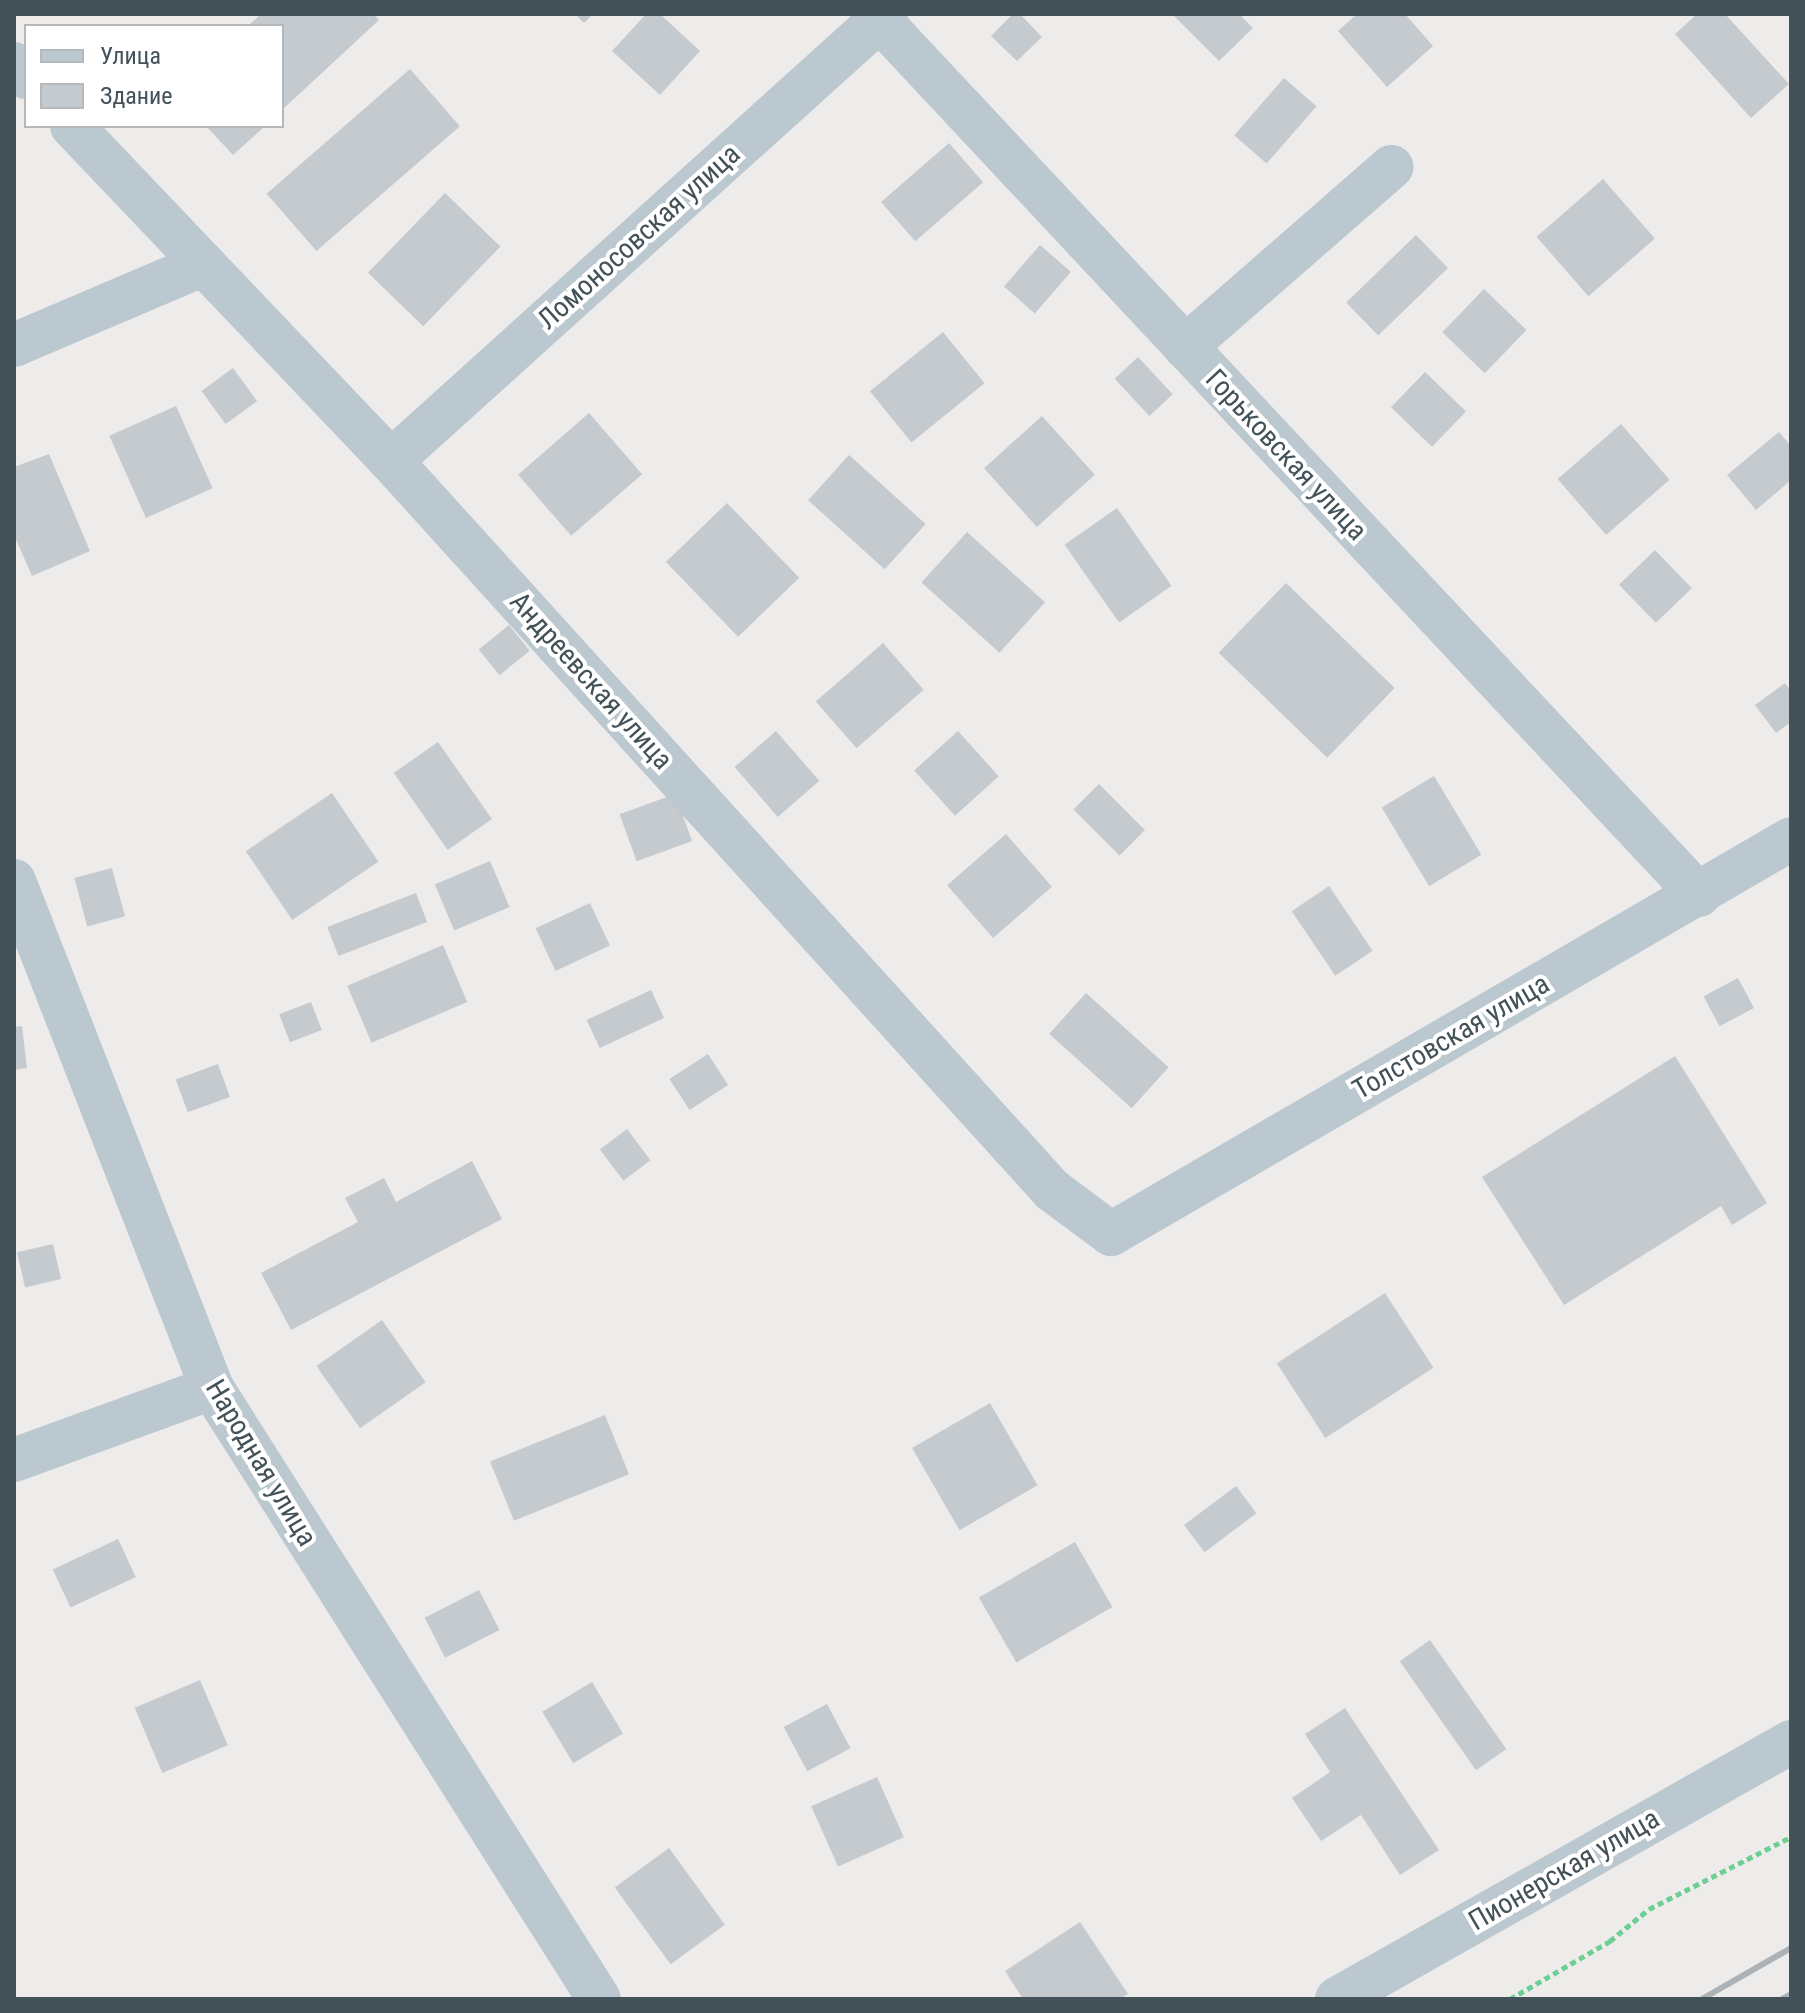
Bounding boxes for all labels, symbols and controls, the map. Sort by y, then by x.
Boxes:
legend [24,24,284,128]
text: Улица [100,42,161,70]
text: Здание [100,82,172,110]
street label: Ломоносовская улица [531,137,747,337]
street label: Горьковская улица [1198,363,1374,547]
street label: Андреевская улица [503,585,679,777]
street label: Толстовская улица [1347,967,1555,1107]
street label: Народная улица [198,1374,324,1552]
street label: Пионерская улица [1463,1802,1665,1938]

